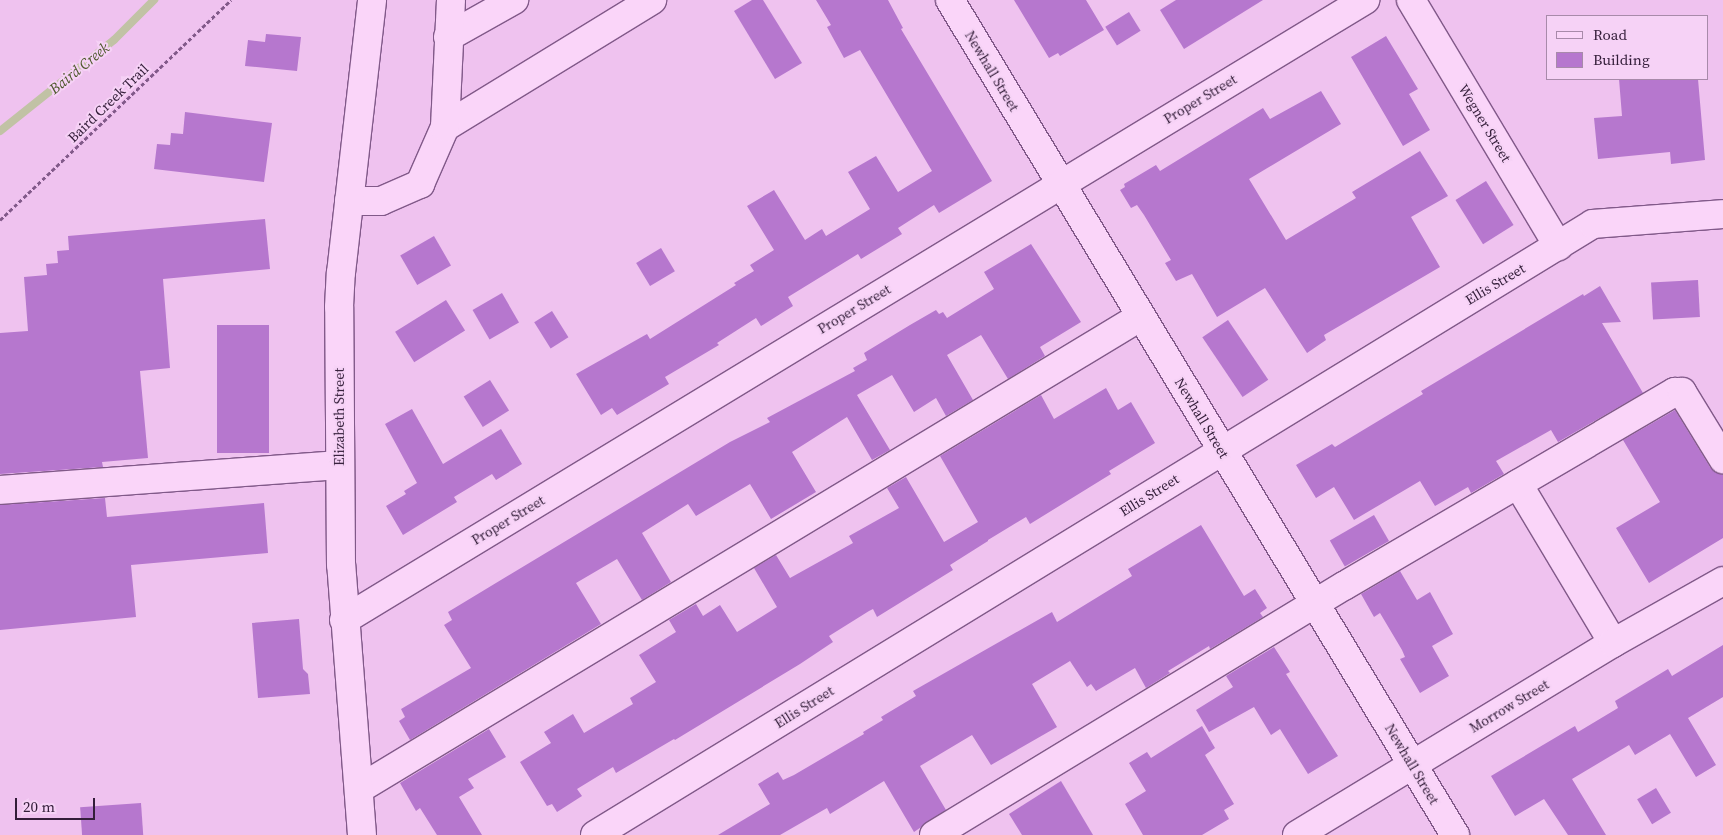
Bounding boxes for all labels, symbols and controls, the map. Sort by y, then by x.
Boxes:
legend [1546,15,1708,80]
text: Road [1593,24,1627,45]
street label: Newhall Street [961,28,1023,114]
water label: Baird Creek [45,38,113,98]
text: Building [1593,49,1650,70]
street label: Baird Creek Trail [64,60,152,146]
street label: Proper Street [1160,71,1240,127]
street label: Wegner Street [1455,81,1515,165]
street label: Ellis Street [1462,260,1528,308]
street label: Proper Street [814,281,894,337]
street label: Elizabeth Street [331,368,347,466]
street label: Newhall Street [1171,375,1233,461]
street label: Ellis Street [1116,470,1182,520]
street label: Proper Street [468,492,548,548]
street label: Morrow Street [1466,676,1552,736]
street label: Ellis Street [771,682,837,732]
street label: Newhall Street [1381,721,1443,807]
scale bar [18,788,98,820]
text: 20 m [23,796,55,817]

